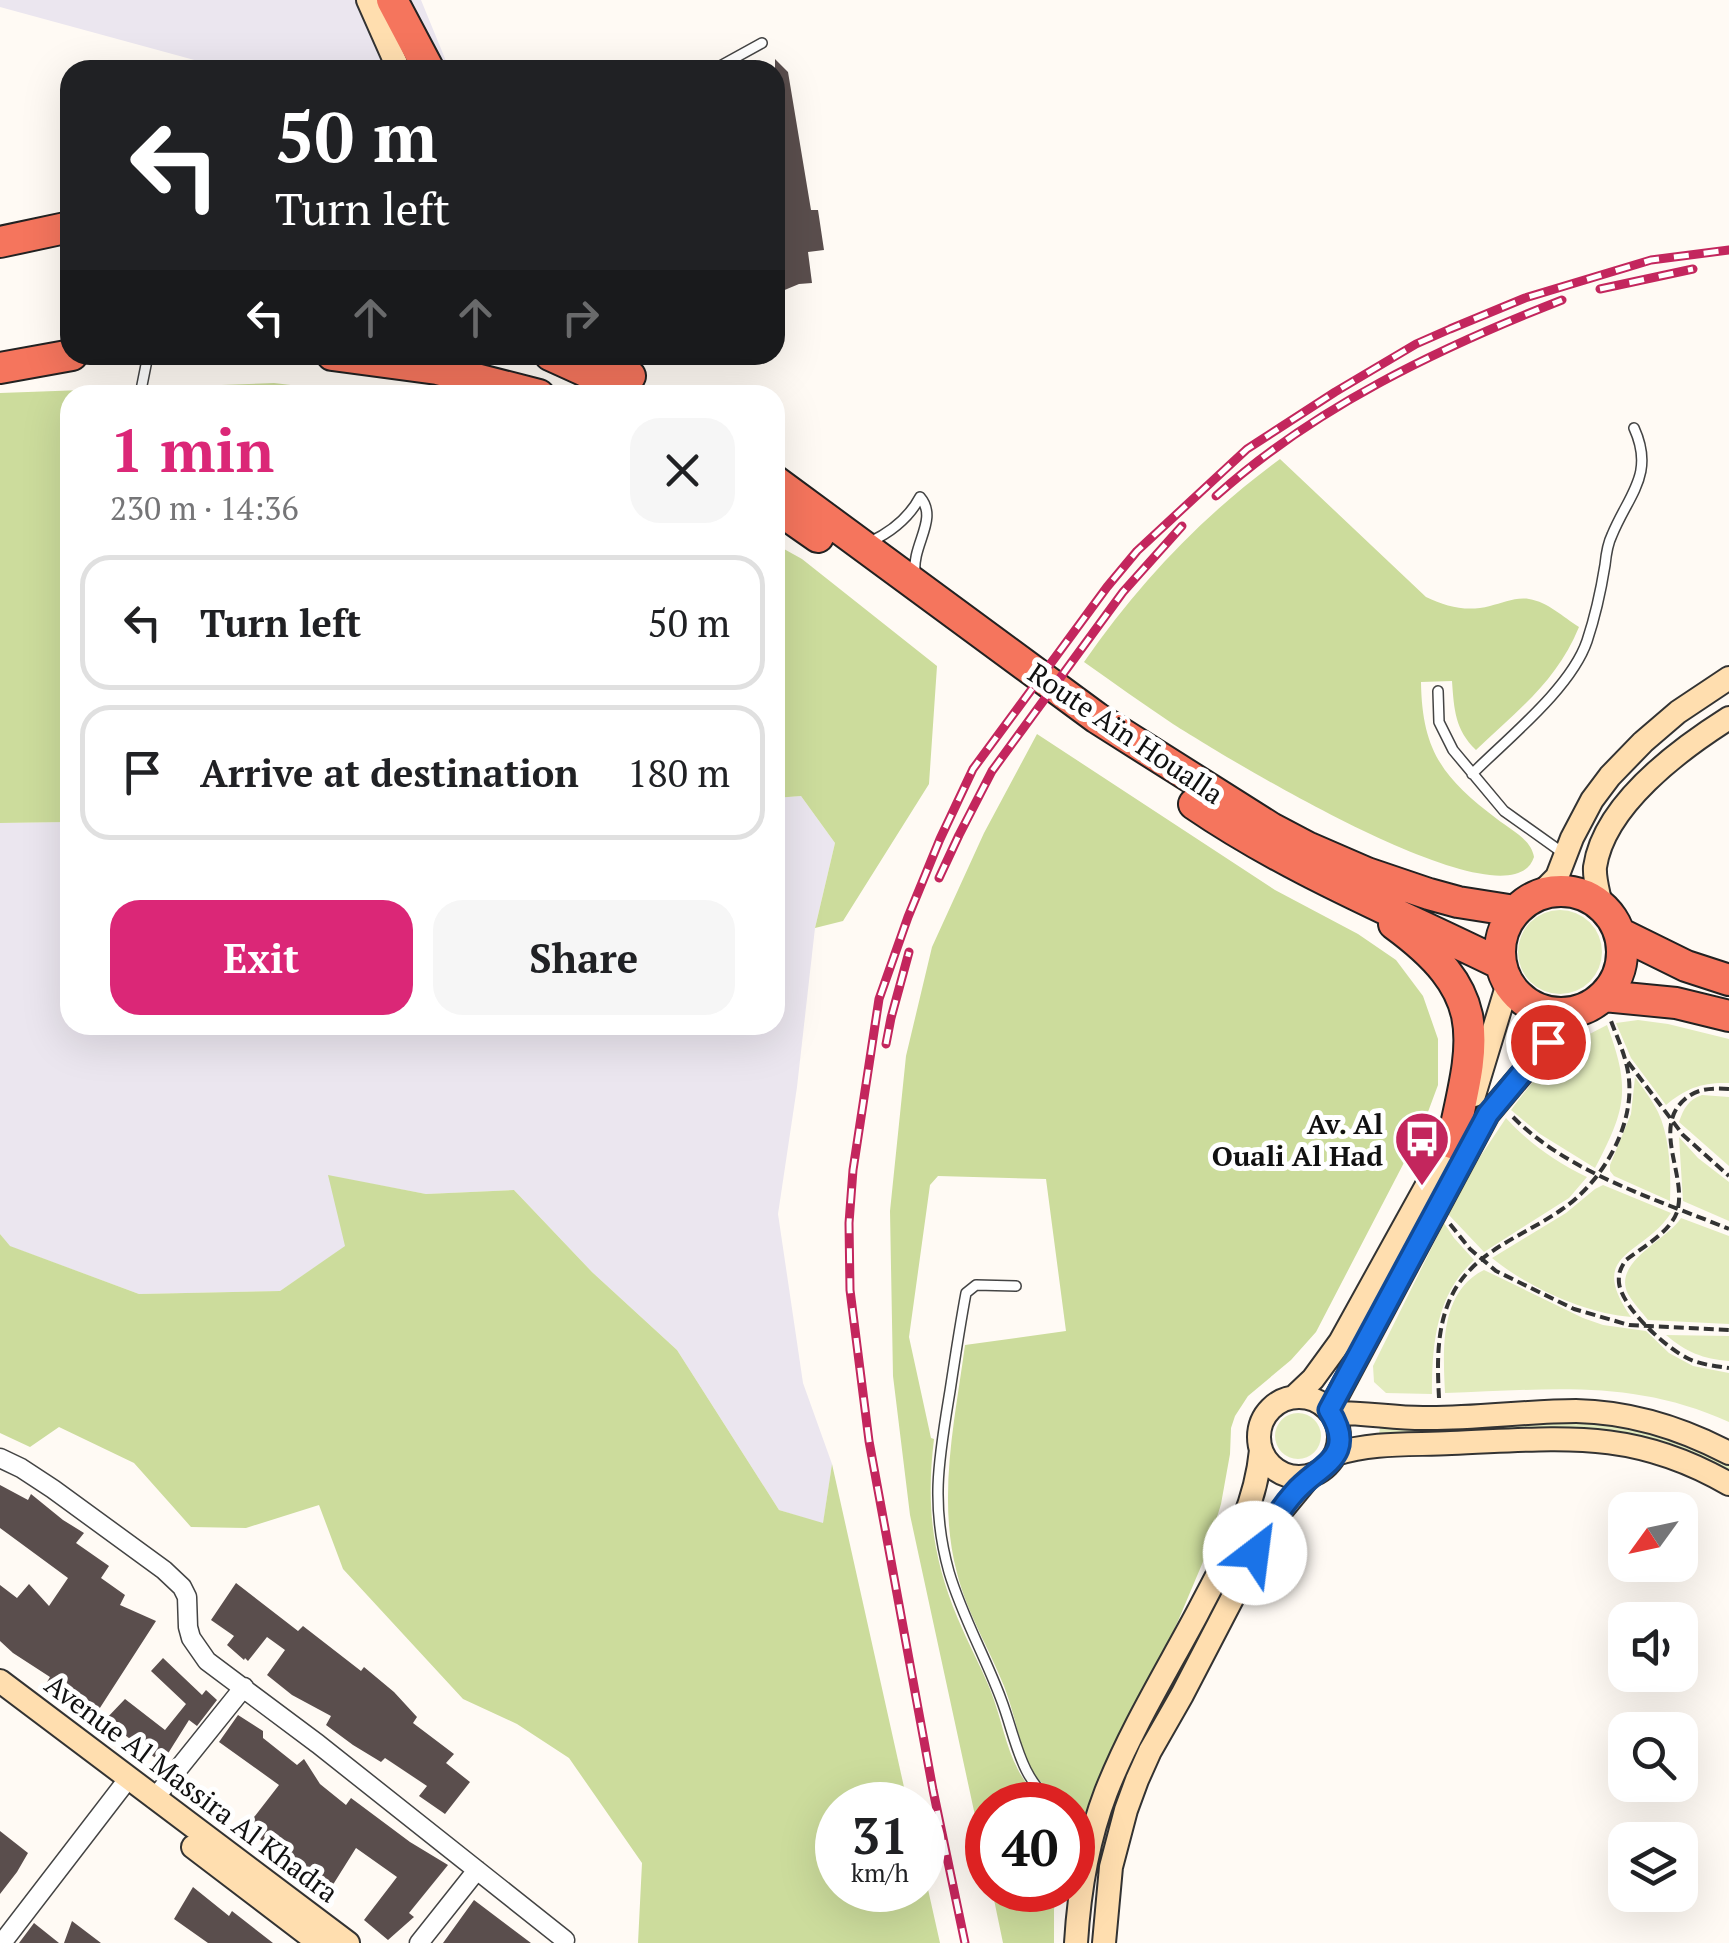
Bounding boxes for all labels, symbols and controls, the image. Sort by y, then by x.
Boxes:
text: 50 m [275,89,438,182]
icon: left [110,100,240,230]
text: Turn left [275,178,450,238]
icon: left [238,290,293,345]
icon: ahead [343,290,398,345]
icon: ahead [448,290,503,345]
icon: right [553,290,608,345]
text: 1 min [110,410,274,489]
button: close [630,418,735,523]
text: 230 m · 14:36 [110,487,298,529]
icon: left [115,595,170,650]
text: Turn left [200,598,361,648]
text: 50 m [647,598,730,648]
street label: Route Aïn Houalla [1021,654,1231,812]
icon: arrive [115,745,170,800]
text: Arrive at destination [200,748,579,798]
text: 180 m [627,748,730,798]
button: Exit [110,900,413,1015]
button: Share [433,900,735,1015]
pin [1506,1000,1591,1085]
icon: arrive [1521,1015,1576,1070]
place label: Av. Al Ouali Al Had [1212,1105,1383,1174]
bus stop icon: Av. Al Ouali Al Had [1392,1109,1452,1188]
north arrow [1608,1492,1698,1582]
map controls [1608,1492,1698,1912]
position arrow [1203,1501,1307,1605]
button: sound [1608,1602,1698,1692]
street label: Avenue Al Massira Al Khadra [38,1665,346,1911]
button: search [1608,1712,1698,1802]
speed limit sign: 40 [965,1782,1095,1912]
text: 31 [852,1802,908,1868]
button: layers [1608,1822,1698,1912]
text: km/h [851,1856,909,1889]

